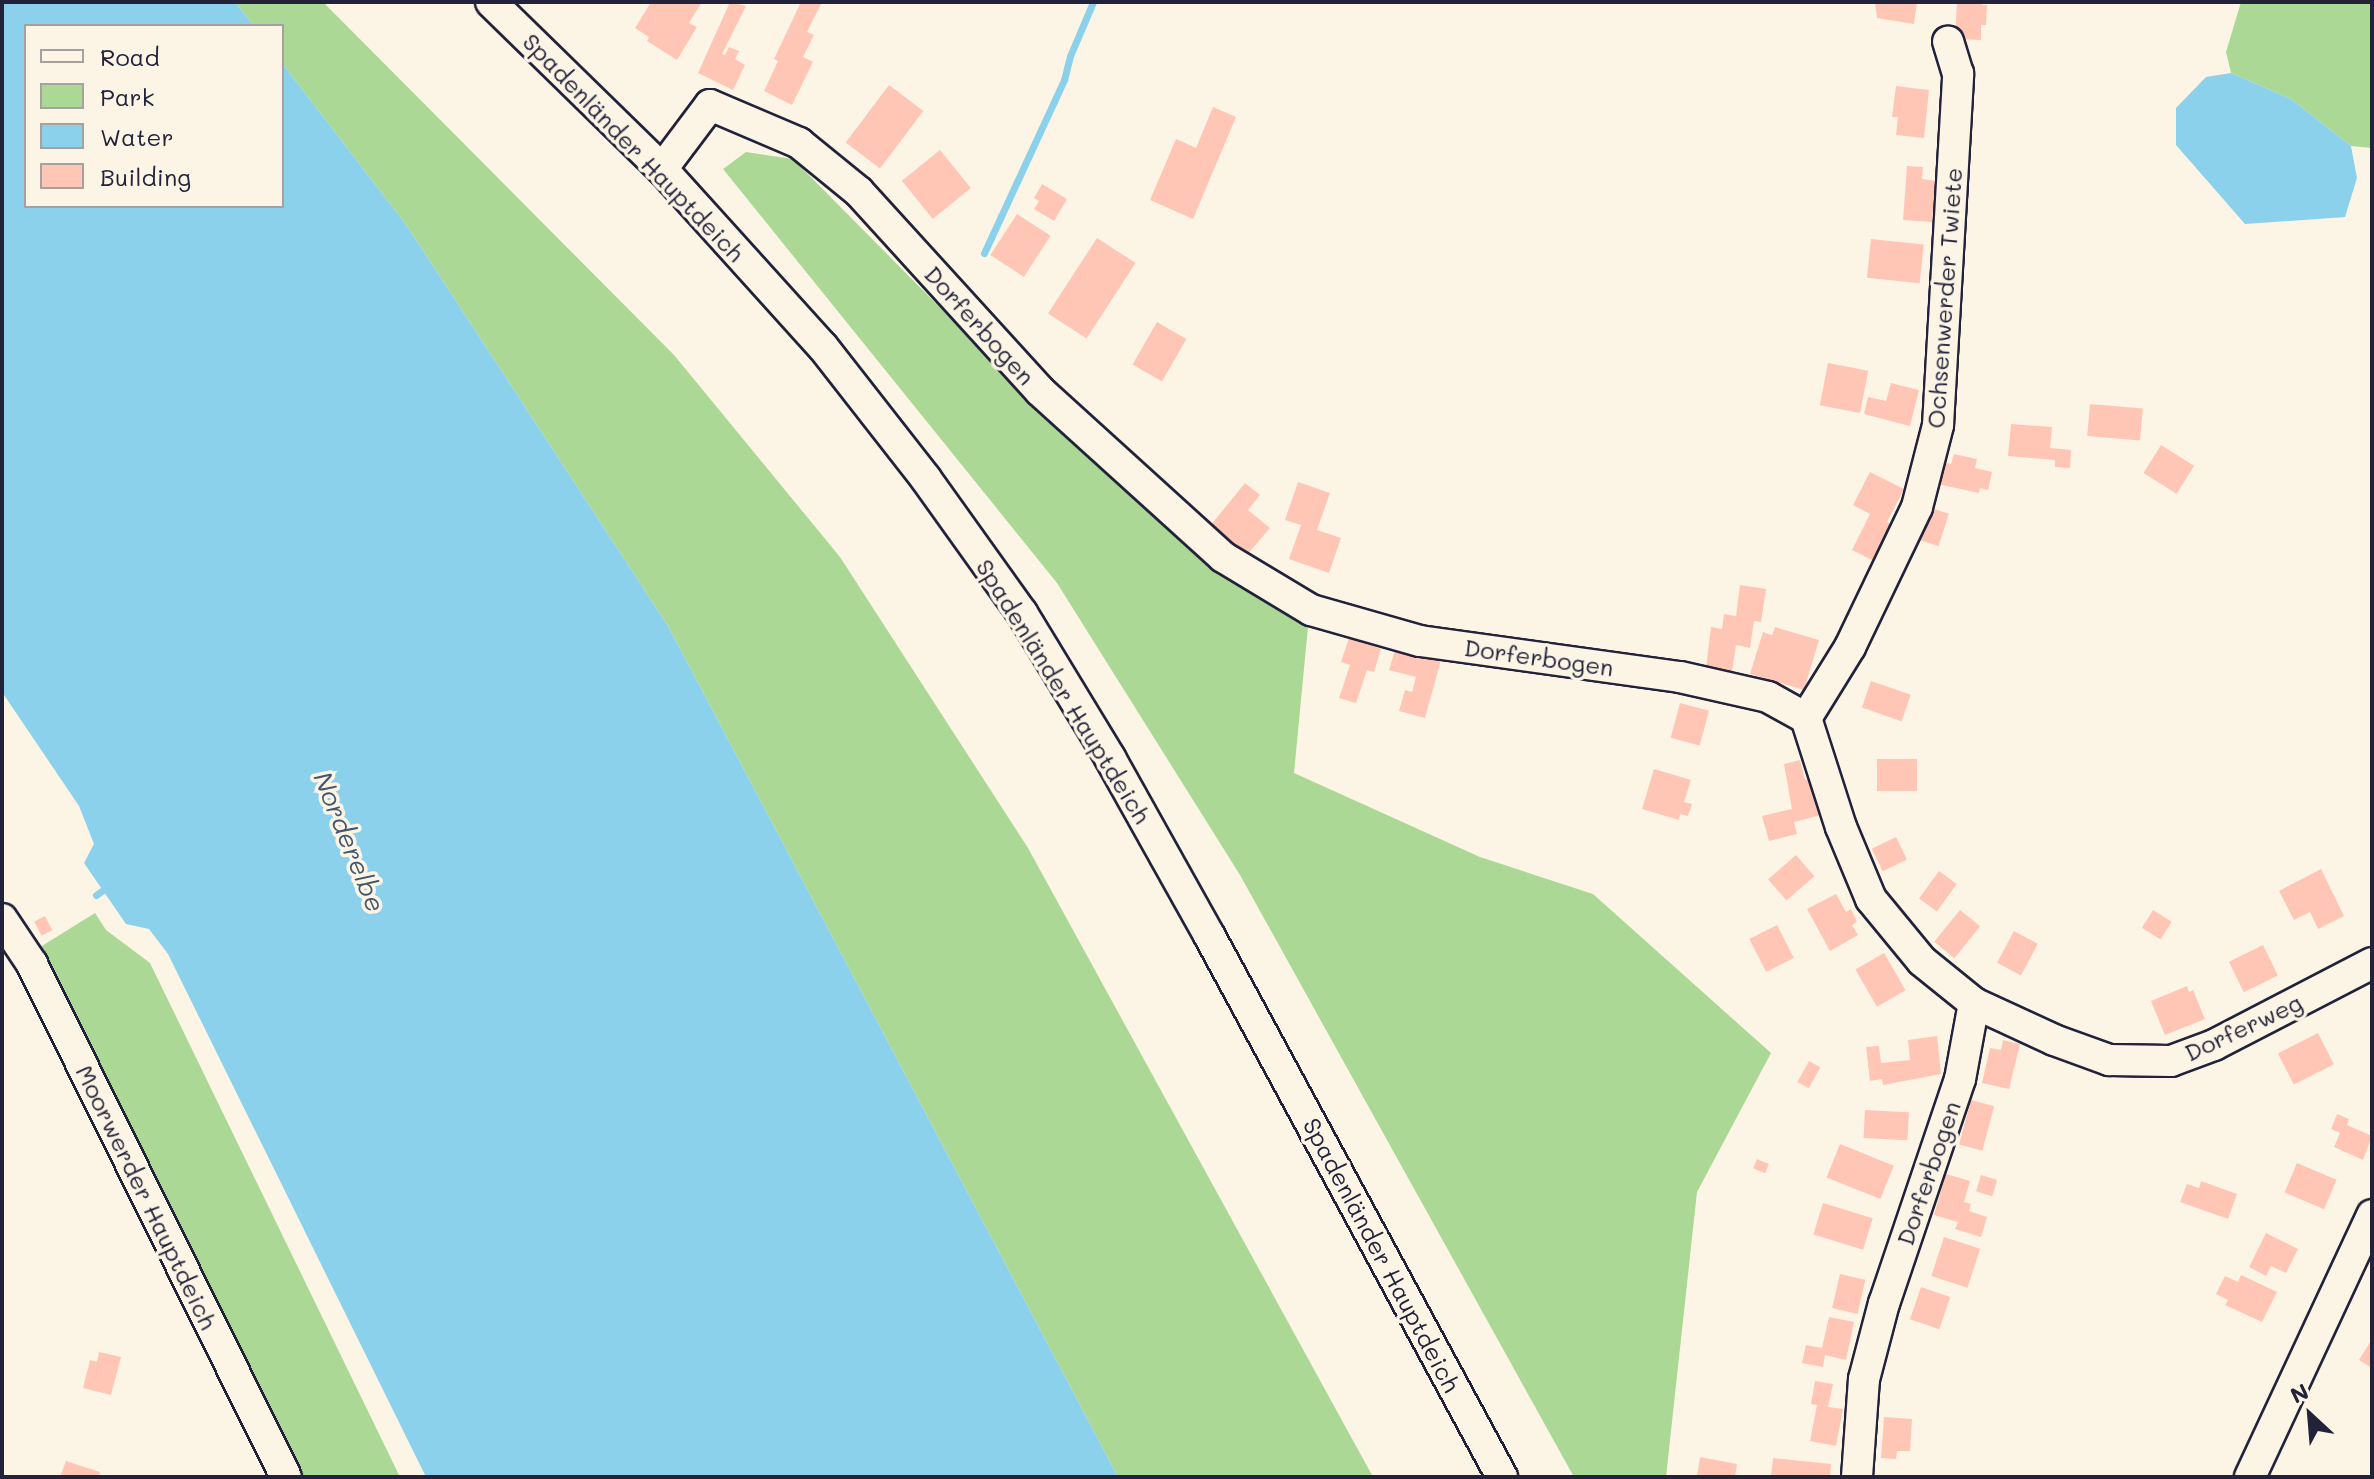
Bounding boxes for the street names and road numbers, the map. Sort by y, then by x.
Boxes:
street label: Spadenländer Hauptdeich [517,27,751,267]
street label: Ochsenwerder Twiete [1921,167,1967,429]
street label: Dorferbogen [919,259,1041,391]
street label: Spadenländer Hauptdeich [971,553,1157,829]
street label: Dorferbogen [1462,632,1616,682]
street label: Dorferweg [2180,987,2306,1067]
street label: Moorwerder Hauptdeich [70,1060,224,1334]
street label: Dorferbogen [1890,1097,1966,1249]
street label: Spadenländer Hauptdeich [1297,1113,1467,1397]

